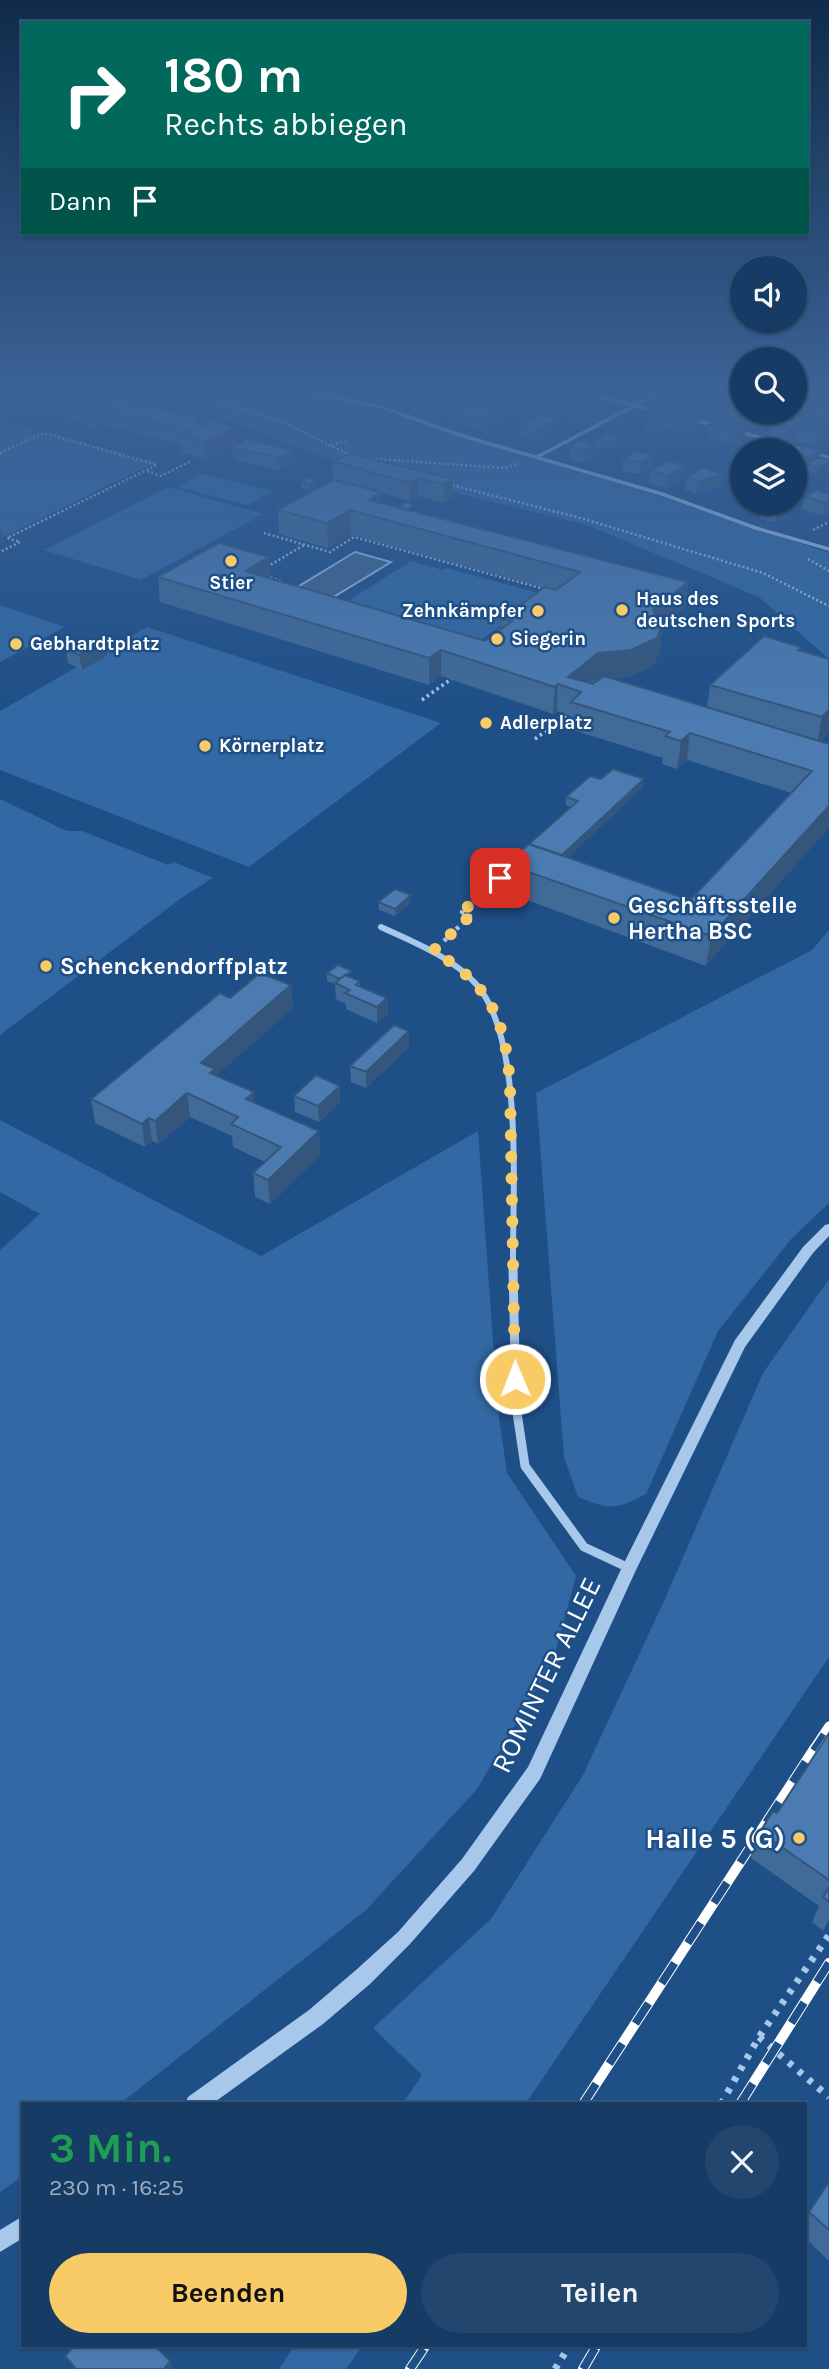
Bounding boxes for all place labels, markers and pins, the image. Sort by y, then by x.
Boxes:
marker: Stier [223,553,239,569]
place label: Stier [209,572,253,594]
place label: Haus des deutschen Sports [636,588,795,632]
place label: Zehnkämpfer [402,600,525,622]
marker: Haus des deutschen Sports [614,602,630,618]
marker: Zehnkämpfer [530,603,546,619]
place label: Siegerin [511,628,586,650]
marker: Siegerin [489,631,505,647]
place label: Gebhardtplatz [30,633,160,655]
marker: Gebhardtplatz [8,636,24,652]
place label: Adlerplatz [500,712,592,734]
marker: Adlerplatz [478,715,494,731]
place label: Körnerplatz [219,735,324,757]
marker: Körnerplatz [197,738,213,754]
pin [470,848,530,908]
place label: Geschäftsstelle Hertha BSC [628,892,797,945]
marker: Geschäftsstelle Hertha BSC [606,910,622,926]
place label: Schenckendorffplatz [60,953,288,980]
marker: Schenckendorffplatz [38,958,54,974]
place label: Halle 5 (G) [645,1822,785,1855]
marker: Halle 5 (G) [791,1830,807,1846]

